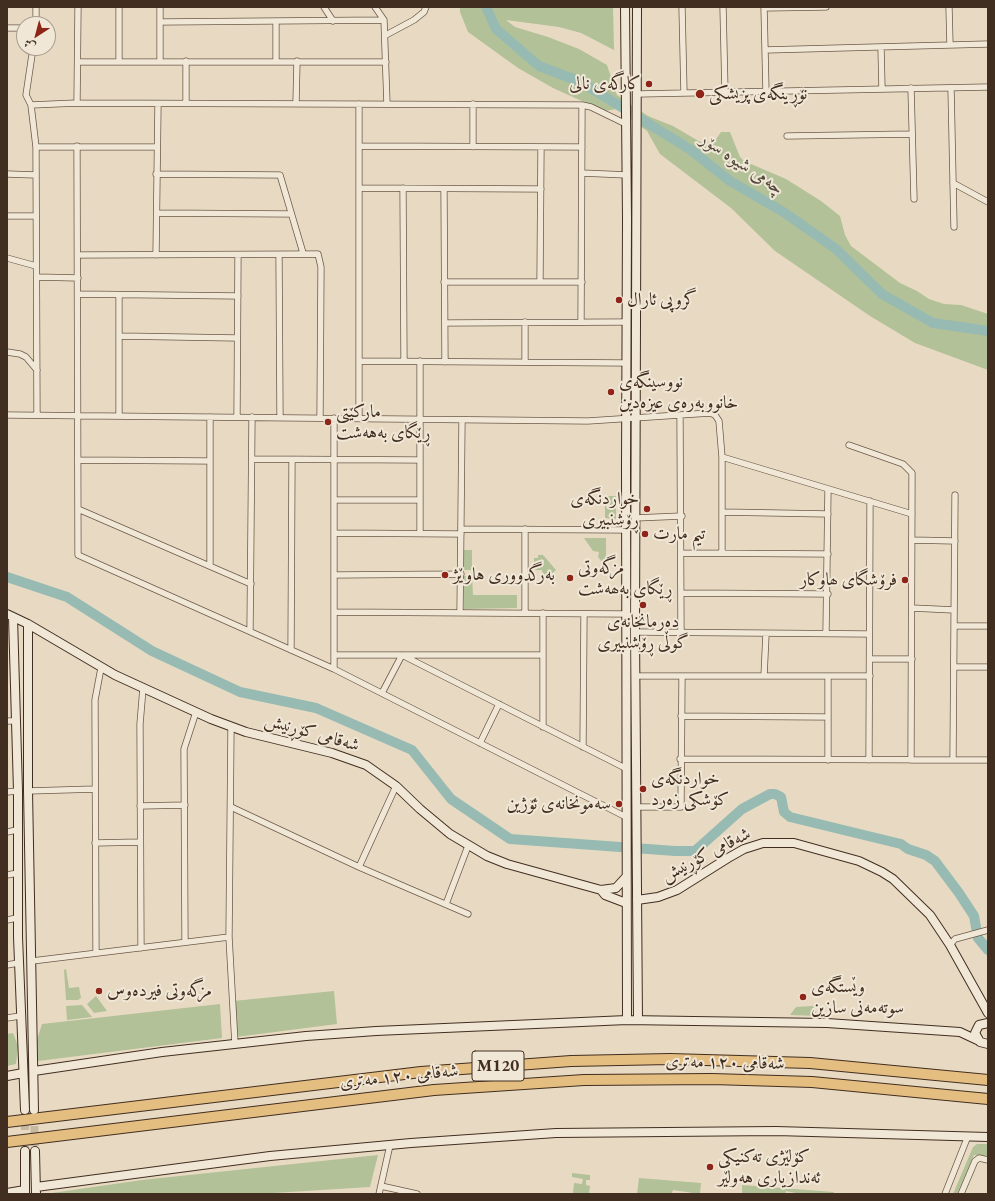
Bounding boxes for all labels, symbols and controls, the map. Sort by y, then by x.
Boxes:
north arrow [16,16,56,56]
text: ش [21,36,38,54]
place label: کارگەی نالی [569,73,641,95]
marker: کارگەی نالی [644,79,654,89]
place label: نۆڕینگەی پزیشکی [709,83,807,105]
marker: نۆڕینگەی پزیشکی [694,88,706,100]
water label: چەمی شیوە سۆر [696,128,788,200]
place label: گروپی ئارال [627,289,697,311]
marker: گروپی ئارال [614,295,624,305]
place label: نووسینگەی خانووبەرەی عیزەدین [619,371,738,414]
marker: نووسینگەی خانووبەرەی عیزەدین [606,387,616,397]
place label: مارکێتی ڕێگای بەهەشت [336,401,430,444]
marker: مارکێتی ڕێگای بەهەشت [323,417,333,427]
place label: خواردنگەی ڕۆشنبیری [570,488,639,530]
marker: خواردنگەی ڕۆشنبیری [642,504,652,514]
place label: تیم مارت [653,523,705,545]
marker: تیم مارت [640,529,650,539]
place label: مزگەوتی ڕێگای بەھەشت [578,557,672,600]
place label: بەرگدووری هاوێژ [453,564,555,586]
place label: فرۆشگای ھاوکار [800,569,897,591]
marker: بەرگدووری هاوێژ [440,570,450,580]
marker: مزگەوتی ڕێگای بەھەشت [565,573,575,583]
marker: فرۆشگای ھاوکار [900,575,910,585]
marker: دەرمانخانەی گوڵی ڕۆشنبیری [638,600,648,610]
place label: دەرمانخانەی گوڵی ڕۆشنبیری [597,611,689,654]
street label: شەقامی کۆڕنیش [262,709,362,757]
place label: خواردنگەی کۆشکی زەرد [651,768,729,810]
marker: خواردنگەی کۆشکی زەرد [638,784,648,794]
place label: سەمونخانەی ئۆژین [506,793,611,815]
marker: سەمونخانەی ئۆژین [614,799,624,809]
street label: شەقامی کۆڕنیش [658,823,754,887]
place label: وێستگەی سوتەمەنی سازین [811,976,904,1018]
place label: مزگەوتی فیردەوس [107,980,212,1002]
marker: مزگەوتی فیردەوس [94,986,104,996]
marker: وێستگەی سوتەمەنی سازین [798,992,808,1002]
road number: M120 [472,1051,524,1081]
street label: شەقامی ١٢٠ مەتری [665,1051,785,1075]
street label: شەقامی ١٢٠ مەتری [339,1060,459,1094]
place label: کۆلێژی تەکنیکی ئەندازیاری هەولێر [718,1146,821,1188]
marker: کۆلێژی تەکنیکی ئەندازیاری هەولێر [705,1162,715,1172]

